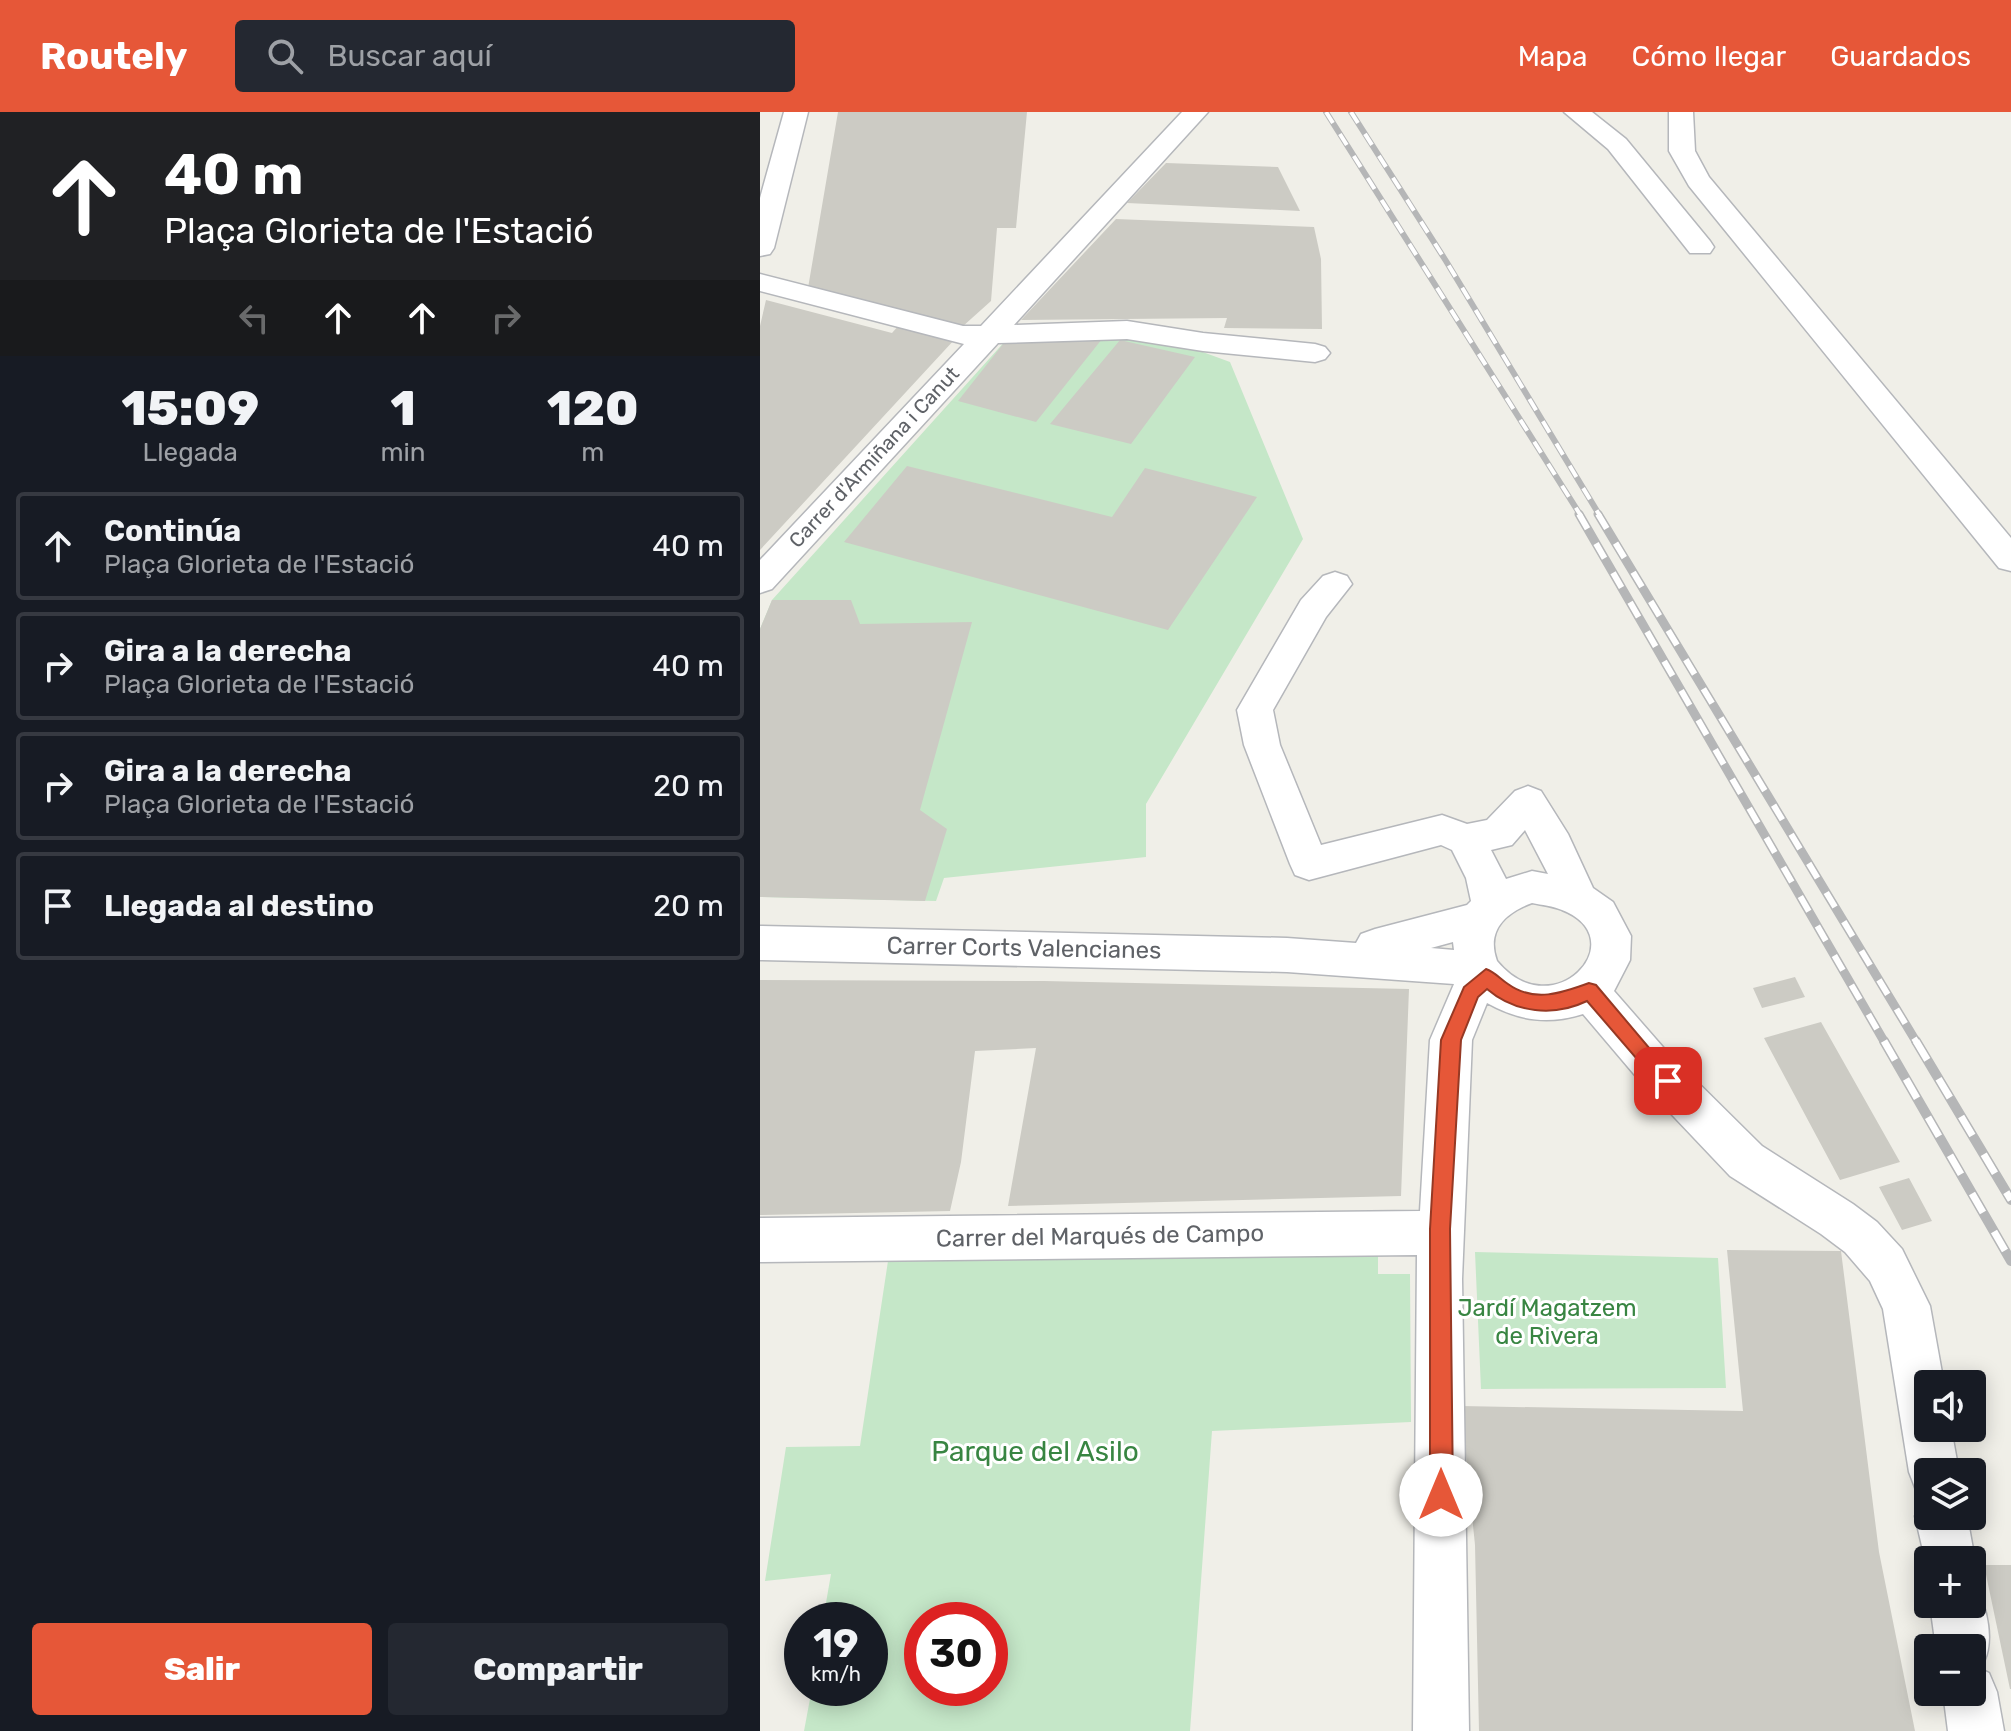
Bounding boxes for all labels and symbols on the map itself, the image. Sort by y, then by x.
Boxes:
street label: Carrer d'Armiñana i Canut [784,361,964,552]
street label: Carrer Corts Valencianes [886,932,1162,964]
pin [1634,1047,1702,1115]
street label: Carrer del Marqués de Campo [936,1219,1264,1253]
park label: Jardí Magatzem de Rivera [1457,1294,1637,1350]
park label: Parque del Asilo [931,1435,1139,1468]
position arrow [1399,1453,1483,1537]
speed limit sign: 30 [904,1602,1008,1706]

